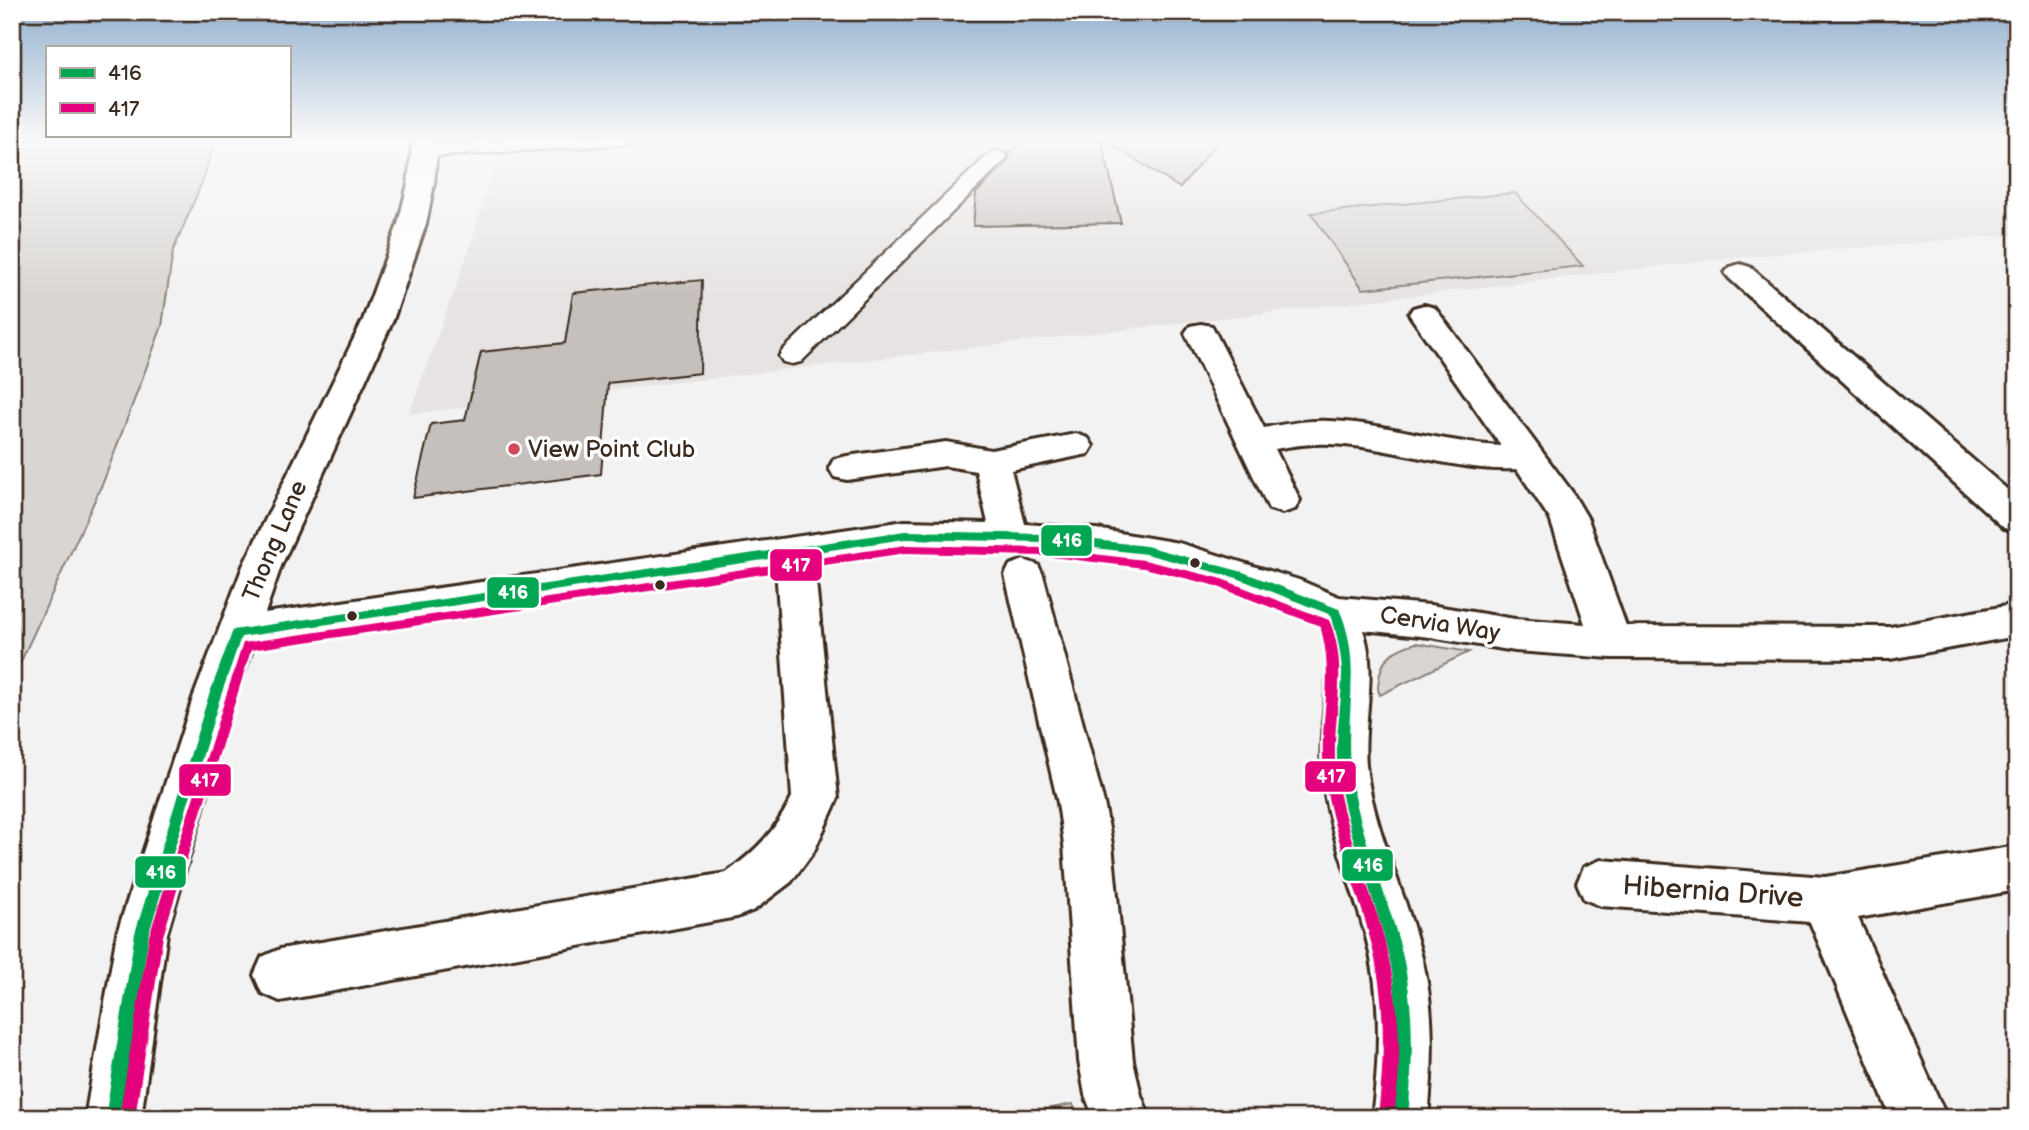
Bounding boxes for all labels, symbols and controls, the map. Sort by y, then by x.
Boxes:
legend [46,46,290,136]
text: 416 [108,61,142,86]
text: 417 [108,97,140,122]
place label: View Point Club [528,435,695,464]
marker: View Point Club [506,441,522,457]
street label: Thong Lane [236,476,314,606]
line badge: 416 [1040,524,1093,557]
text: 416 [1052,530,1082,553]
line badge: 417 [769,548,823,582]
text: 417 [781,555,811,578]
unlabelled marker [1188,556,1202,570]
line badge: 416 [486,576,540,609]
unlabelled marker [653,578,667,592]
text: 416 [498,582,528,605]
street label: Cervia Way [1378,600,1502,648]
unlabelled marker [345,609,359,623]
line badge: 417 [1304,760,1357,793]
line badge: 417 [178,763,232,797]
text: 417 [1316,766,1346,789]
text: 417 [190,770,220,793]
line badge: 416 [1341,848,1394,882]
line badge: 416 [134,855,187,889]
text: 416 [1353,855,1383,878]
text: 416 [146,862,176,885]
street label: Hibernia Drive [1622,869,1804,915]

